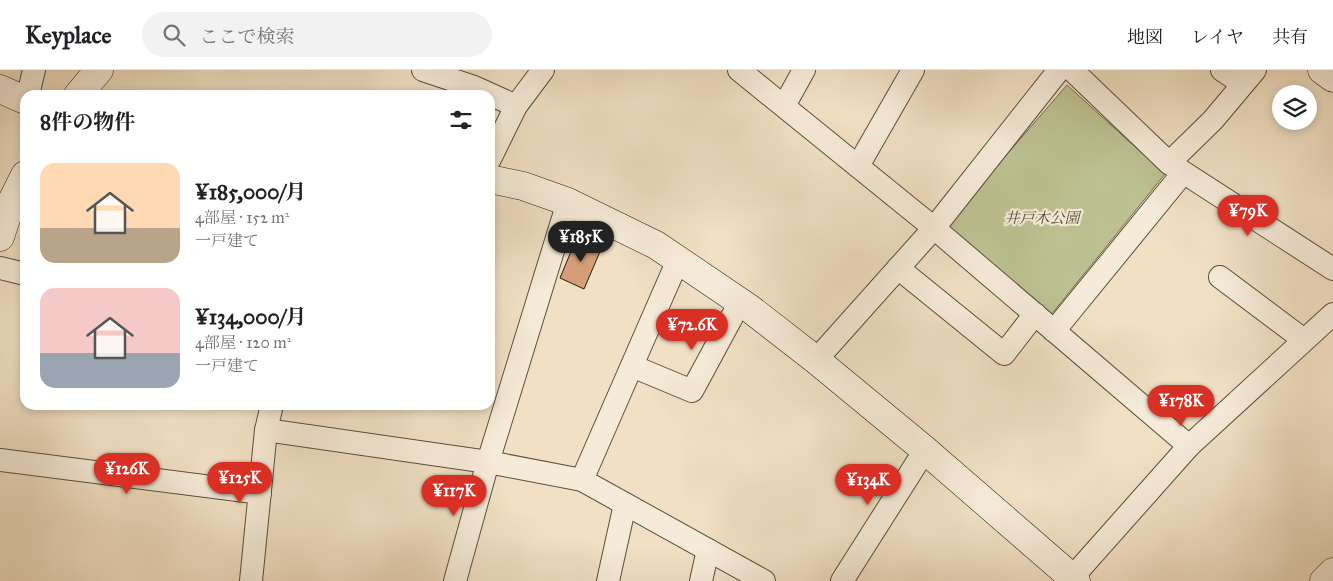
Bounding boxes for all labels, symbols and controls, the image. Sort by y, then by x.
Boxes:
search box [142,12,492,57]
text: Keyplace [25,20,112,50]
icon: search [160,21,188,49]
text: ここで検索 [200,25,295,48]
text: 地図 [1127,26,1163,48]
text: レイヤ [1191,26,1244,48]
text: 共有 [1272,26,1308,48]
map controls [1272,85,1317,130]
button: layers [1272,85,1317,130]
icon: filters [447,106,475,134]
text: 8件の物件 [40,109,135,135]
text: ¥185,000/月 [195,179,306,205]
icon: home [80,183,140,243]
pin: ¥79K [1218,194,1278,237]
text: ¥79K [1229,201,1268,220]
text: 4部屋 · 152 m² [195,208,289,227]
park label: 井戸木公園 [1004,209,1082,227]
pin: ¥185K [546,220,616,263]
text: ¥185K [559,227,603,246]
text: 一戸建て [195,231,259,250]
text: ¥134,000/月 [195,304,306,330]
icon: home [80,308,140,368]
pin: ¥72.6K [651,308,733,351]
text: ¥72.6K [667,315,717,334]
text: 4部屋 · 120 m² [195,333,291,352]
text: 一戸建て [195,356,259,375]
pin: ¥178K [1146,384,1216,427]
text: ¥178K [1158,391,1204,410]
pin: ¥126K [92,452,162,495]
text: ¥126K [105,459,149,478]
pin: ¥125K [205,462,275,504]
pin: ¥134K [833,464,903,506]
text: ¥125K [218,468,262,487]
text: ¥134K [846,470,890,489]
pin: ¥117K [419,474,489,517]
text: ¥117K [432,481,476,500]

